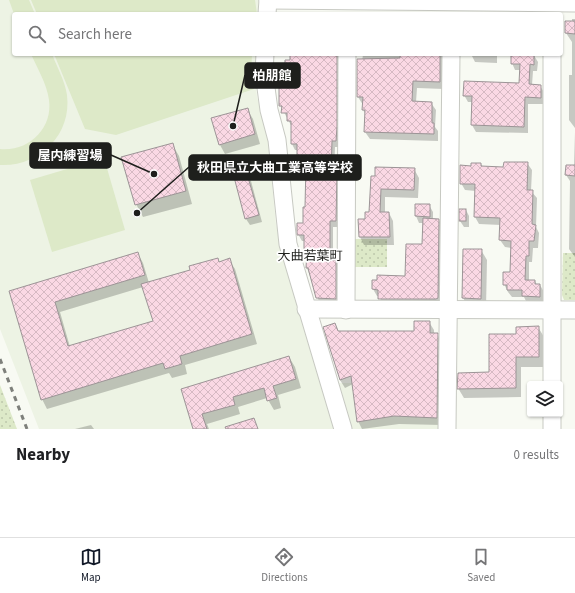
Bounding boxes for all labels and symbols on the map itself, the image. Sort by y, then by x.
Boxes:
callout: 柏朋館 [245,63,300,88]
text: 柏朋館 [252,67,292,85]
callout: 屋内練習場 [30,143,111,168]
text: 屋内練習場 [37,147,103,165]
callout: 秋田県立大曲工業高等学校 [189,155,361,180]
text: 秋田県立大曲工業高等学校 [197,159,353,177]
district label: 大曲若葉町 [277,247,343,265]

